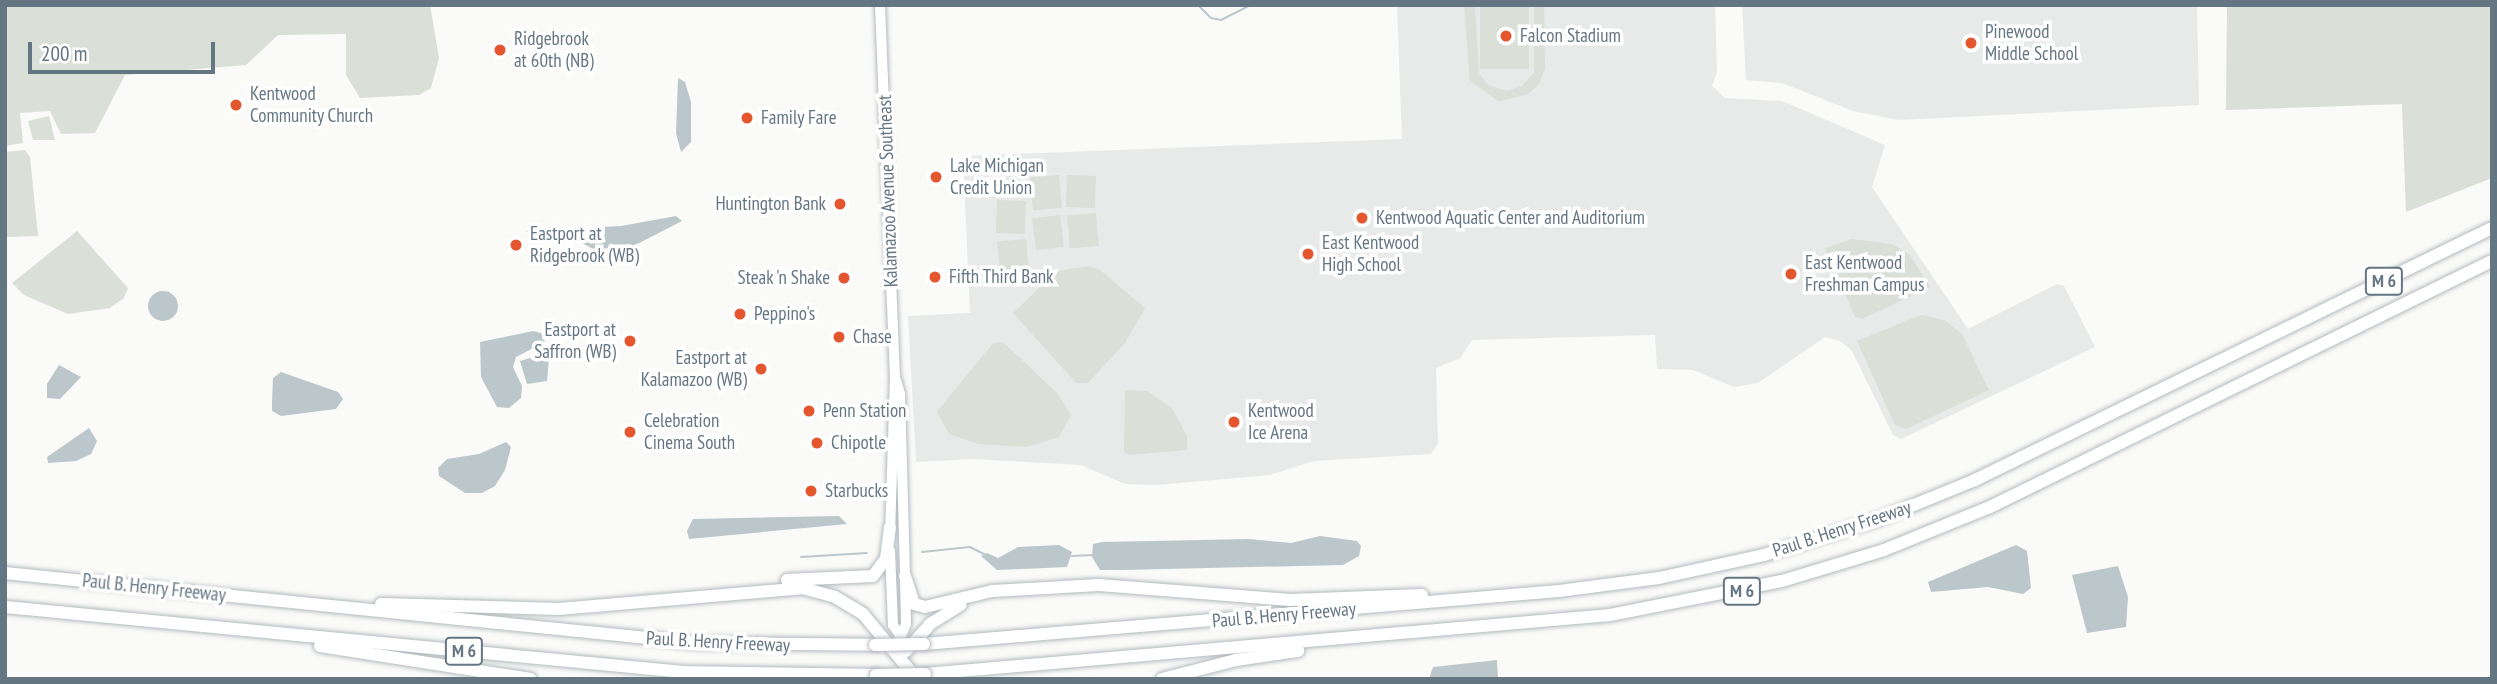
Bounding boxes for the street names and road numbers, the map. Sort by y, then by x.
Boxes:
street label: Kalamazoo Avenue Southeast [873,94,903,288]
road number: M 6 [2365,267,2403,296]
street label: Paul B. Henry Freeway [1769,496,1915,562]
street label: Paul B. Henry Freeway [80,569,228,607]
road number: M 6 [1723,576,1761,606]
street label: Paul B. Henry Freeway [1210,597,1358,633]
street label: Paul B. Henry Freeway [645,627,791,657]
road number: M 6 [445,636,483,666]

